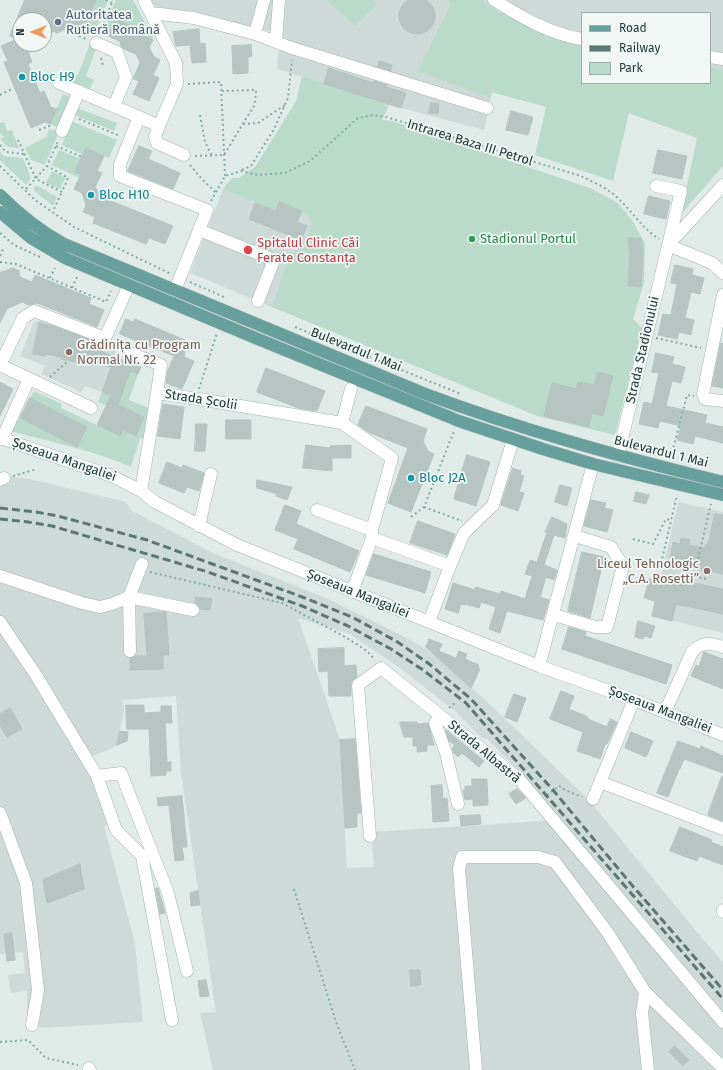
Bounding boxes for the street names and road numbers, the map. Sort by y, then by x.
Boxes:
street label: Intrarea Baza III Petrol [405,116,535,170]
street label: Strada Stadionului [623,295,663,405]
street label: Bulevardul 1 Mai [308,325,404,375]
street label: Strada Școlii [163,387,239,413]
street label: Bulevardul 1 Mai [612,433,710,471]
street label: Șoseaua Mangaliei [10,435,118,485]
street label: Șoseaua Mangaliei [304,566,412,622]
street label: Șoseaua Mangaliei [606,683,714,737]
street label: Strada Albastră [445,717,523,787]

